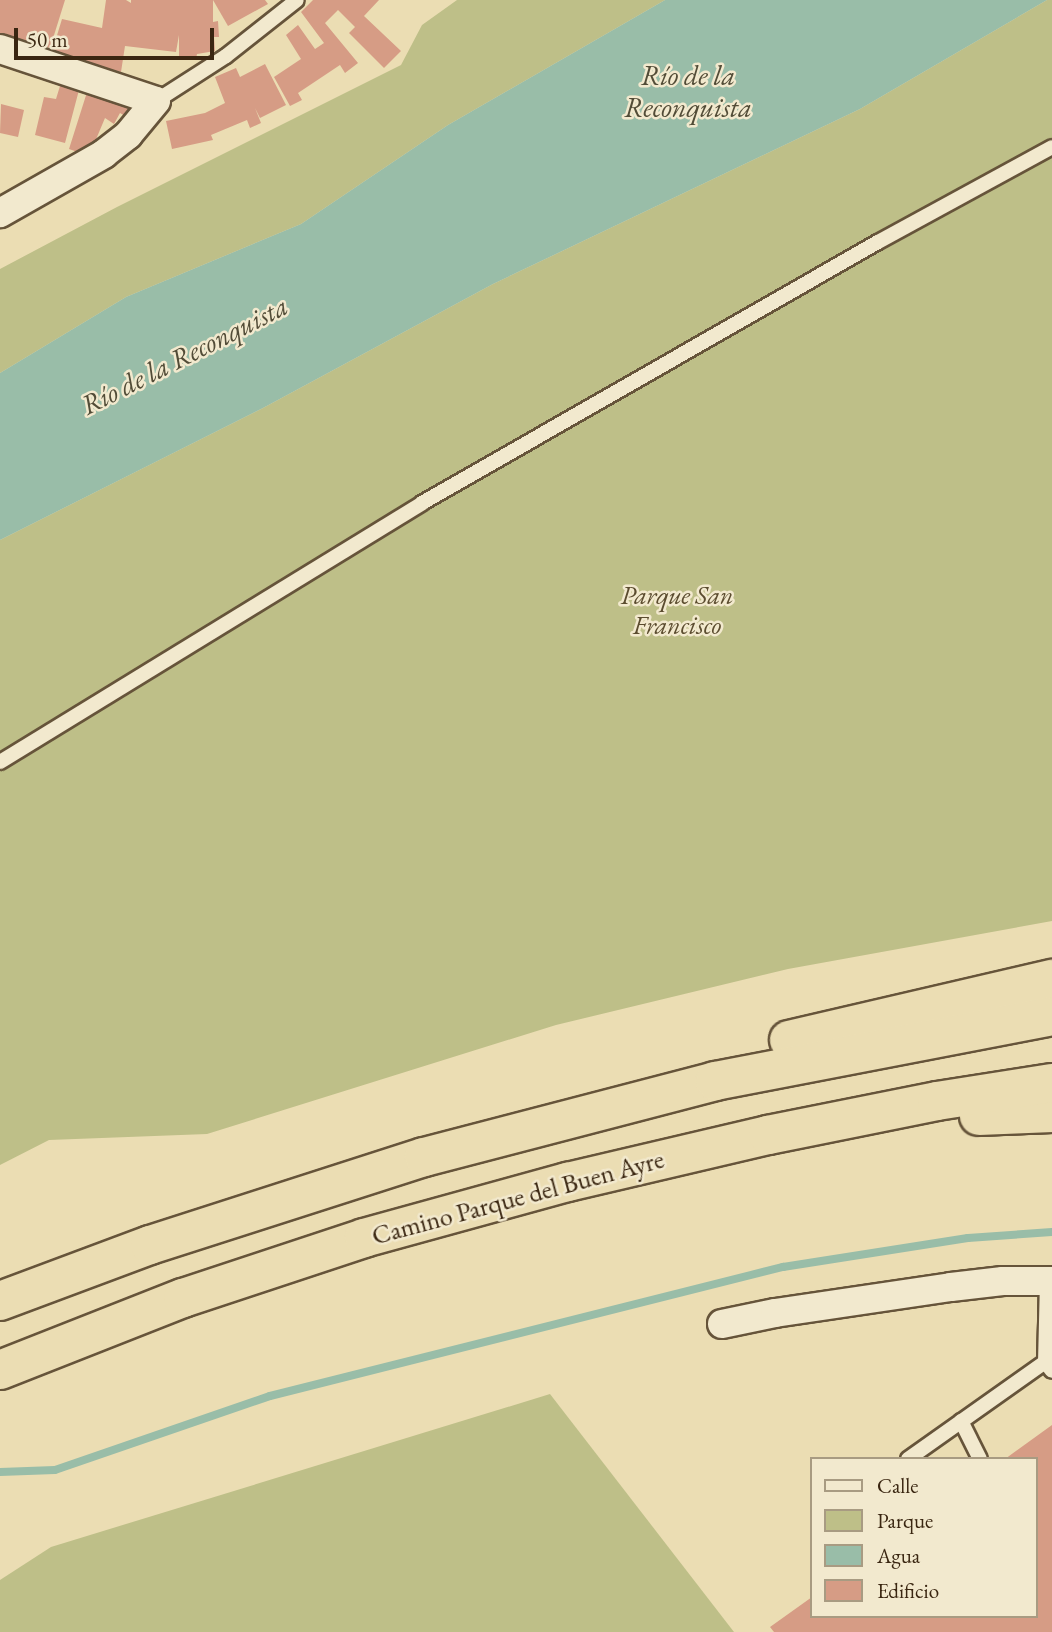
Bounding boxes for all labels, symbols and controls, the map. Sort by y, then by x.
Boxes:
scale bar [18,14,217,58]
text: 50 m [27,26,68,53]
water label: Río de la Reconquista [624,58,752,124]
water label: Río de la Reconquista [75,288,293,422]
park label: Parque San Francisco [621,580,733,642]
street label: Camino Parque del Buen Ayre [369,1144,667,1252]
legend [810,1457,1038,1618]
text: Calle [877,1472,919,1499]
text: Parque [877,1507,933,1534]
text: Agua [877,1542,920,1569]
text: Edificio [877,1577,939,1604]

